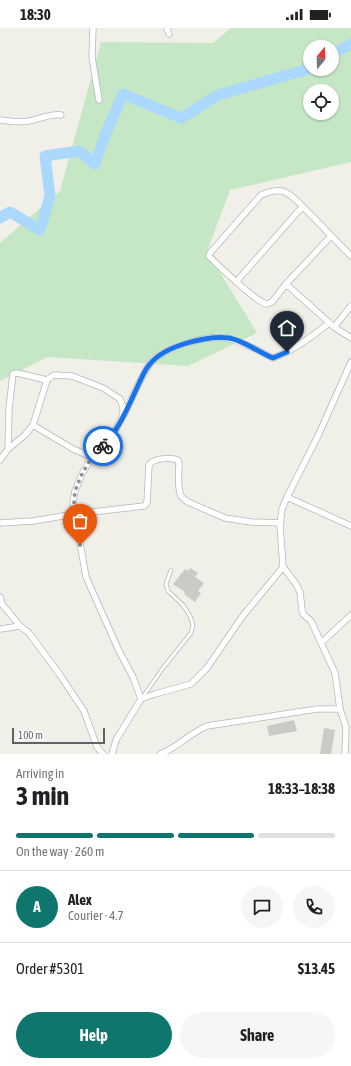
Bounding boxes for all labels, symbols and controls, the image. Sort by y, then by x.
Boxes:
text: 18:30 [20,6,51,23]
north arrow [303,40,339,76]
map controls [303,40,339,120]
button: locate [303,84,339,120]
pin [270,311,304,352]
icon: home [276,317,298,339]
courier [83,426,123,466]
icon: bike [92,435,114,457]
pin [63,504,97,545]
icon: bag [69,510,91,532]
scale bar [12,726,105,745]
text: 100 m [18,729,43,741]
text: Arriving in [16,766,64,781]
text: 18:33–18:38 [268,780,335,797]
text: 3 min [16,781,69,811]
text: On the way · 260 m [16,844,104,859]
button: chat [241,886,283,928]
button: phone [293,886,335,928]
text: Alex [68,891,92,908]
text: A [33,898,41,915]
text: Courier · 4.7 [68,908,124,923]
text: Order #5301 [16,960,84,977]
text: $13.45 [298,960,335,977]
button: Help [16,1012,172,1058]
button: Share [180,1012,335,1058]

